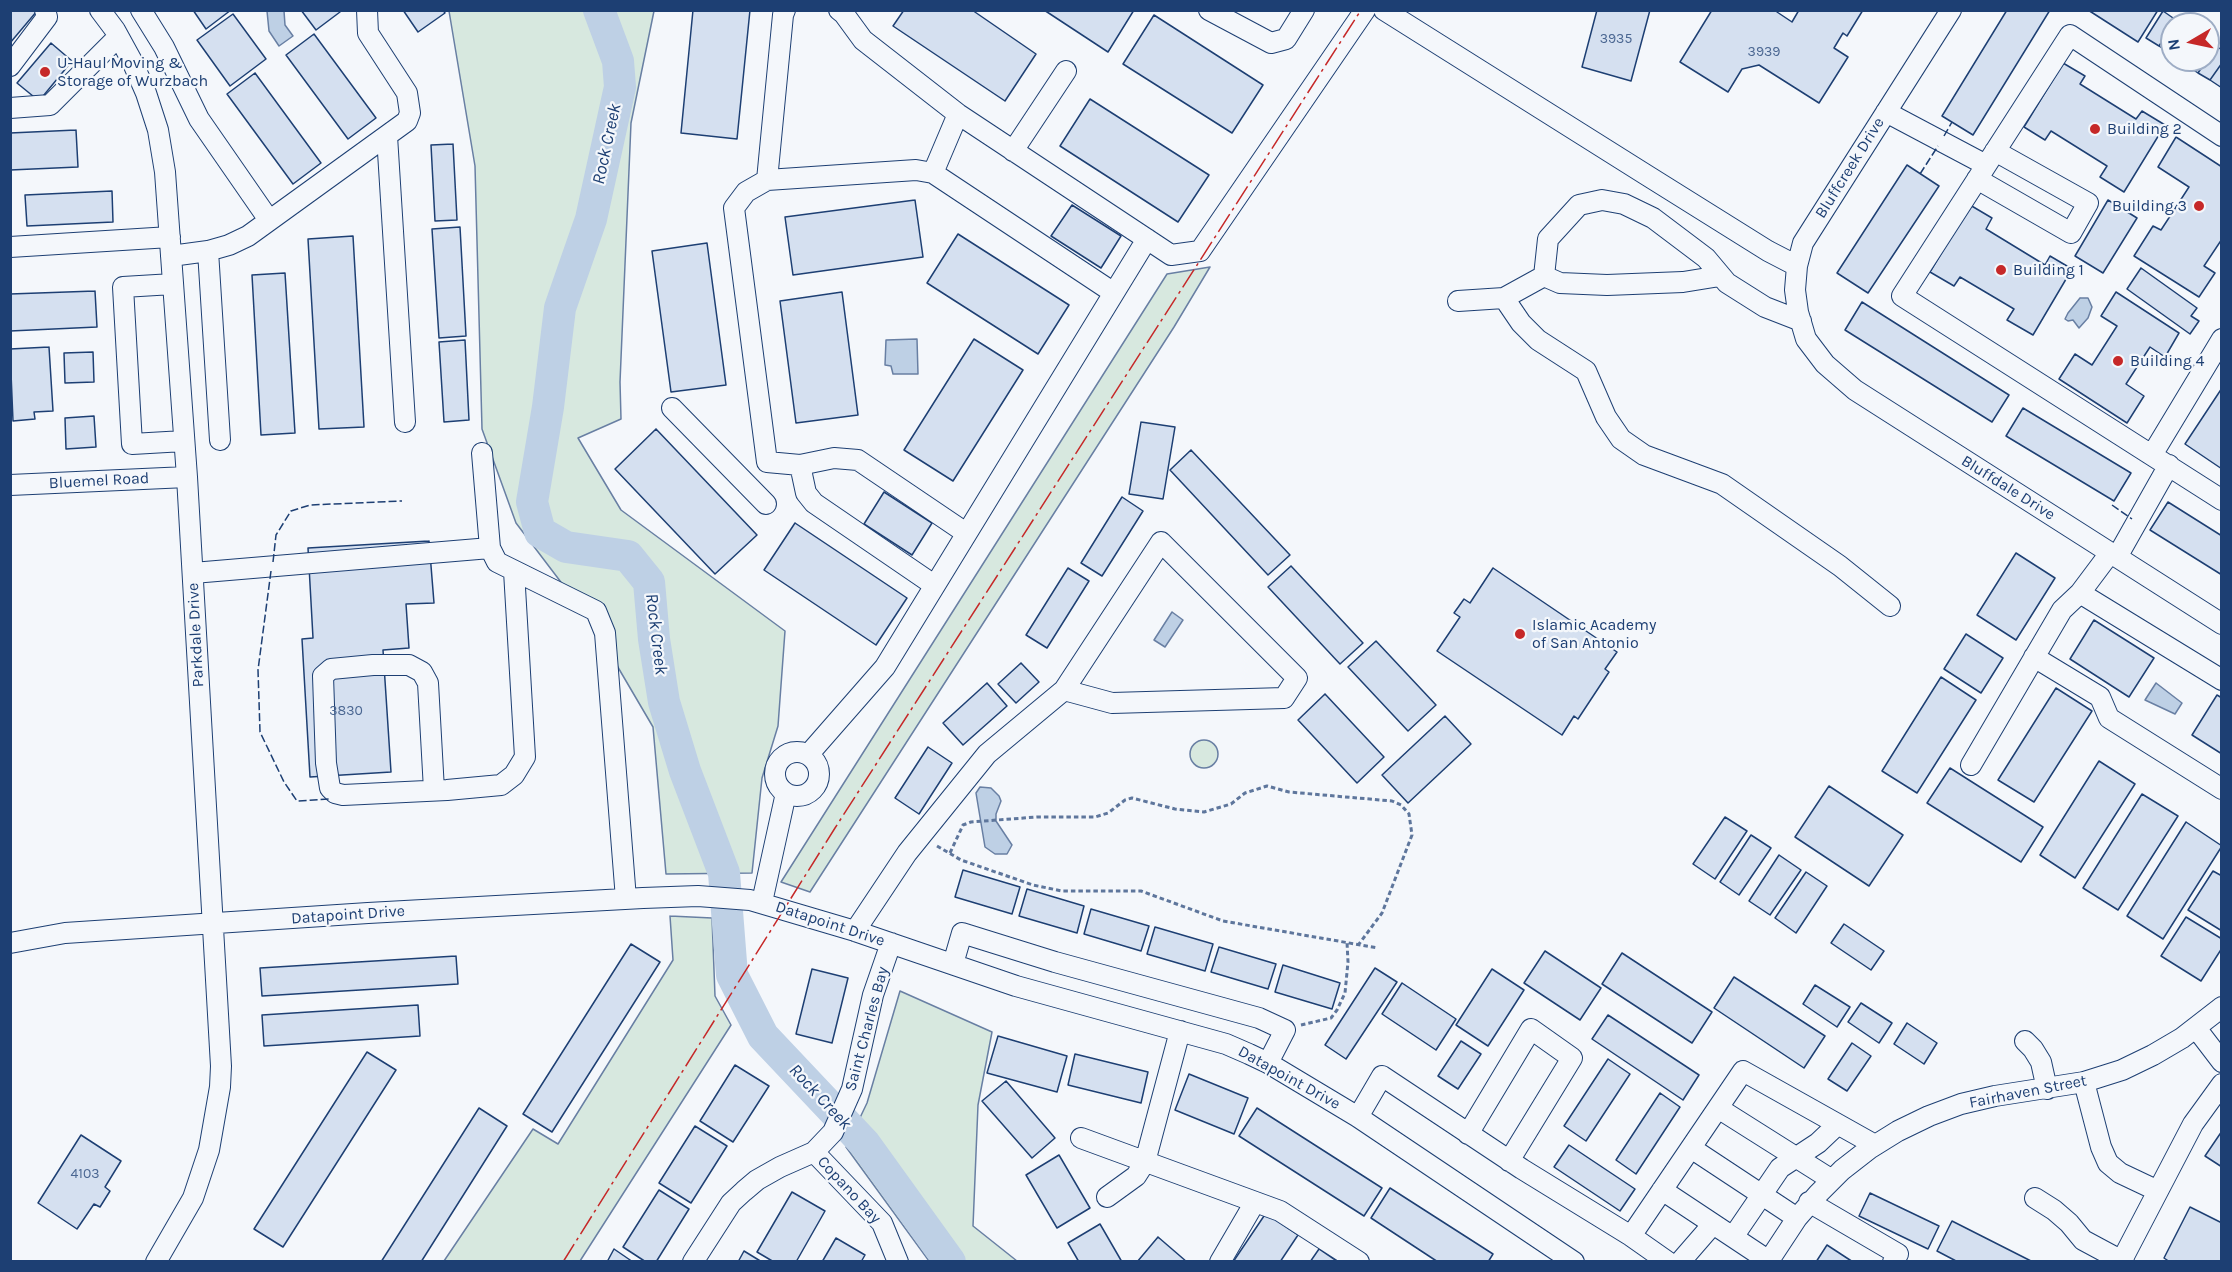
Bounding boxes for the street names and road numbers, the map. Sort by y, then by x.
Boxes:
street label: Bluffcreek Drive [1811,114,1889,222]
street label: Bluffdale Drive [1957,451,2059,525]
street label: Bluemel Road [48,469,150,493]
street label: Parkdale Drive [184,582,208,688]
street label: Datapoint Drive [773,897,887,951]
street label: Datapoint Drive [291,901,405,929]
street label: Saint Charles Bay [841,965,893,1093]
street label: Datapoint Drive [1235,1042,1343,1114]
street label: Fairhaven Street [1968,1071,2088,1113]
street label: Copano Bay [813,1152,885,1228]

